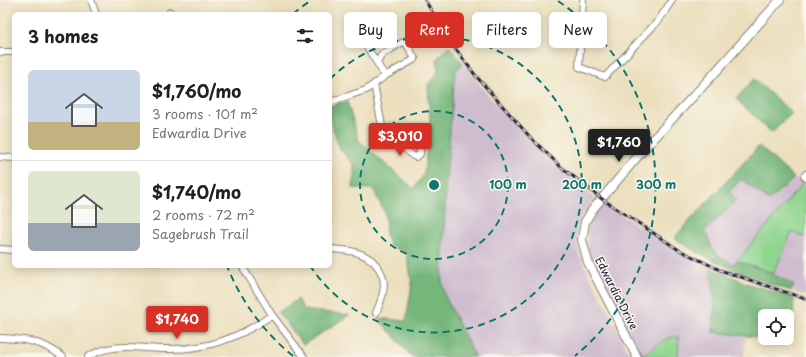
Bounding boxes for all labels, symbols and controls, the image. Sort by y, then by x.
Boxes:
chip: Buy [344,12,397,48]
chip: Rent [405,12,464,48]
chip: Filters [472,12,541,48]
chip: New [549,12,607,48]
text: 3 homes [28,23,98,49]
icon: filters [294,25,316,47]
text: $1,760/mo [152,78,241,104]
icon: home [60,86,108,134]
text: 3 rooms · 101 m² [152,104,258,123]
text: Edwardia Drive [152,123,247,142]
pin: $3,010 [367,123,433,157]
text: $3,010 [378,126,422,145]
pin: $1,760 [586,129,652,163]
text: $1,760 [597,132,641,151]
text: 100 m [489,175,527,193]
text: 200 m [562,175,602,193]
text: 300 m [636,175,676,193]
centre of rings [427,178,441,192]
text: $1,740/mo [152,179,241,205]
icon: home [60,187,108,235]
text: 2 rooms · 72 m² [152,205,255,224]
text: Sagebrush Trail [152,224,249,243]
street label: Edwardia Drive [591,254,643,333]
pin: $1,740 [144,306,210,340]
text: $1,740 [155,309,199,328]
map controls [758,309,794,345]
button: locate [758,309,794,345]

